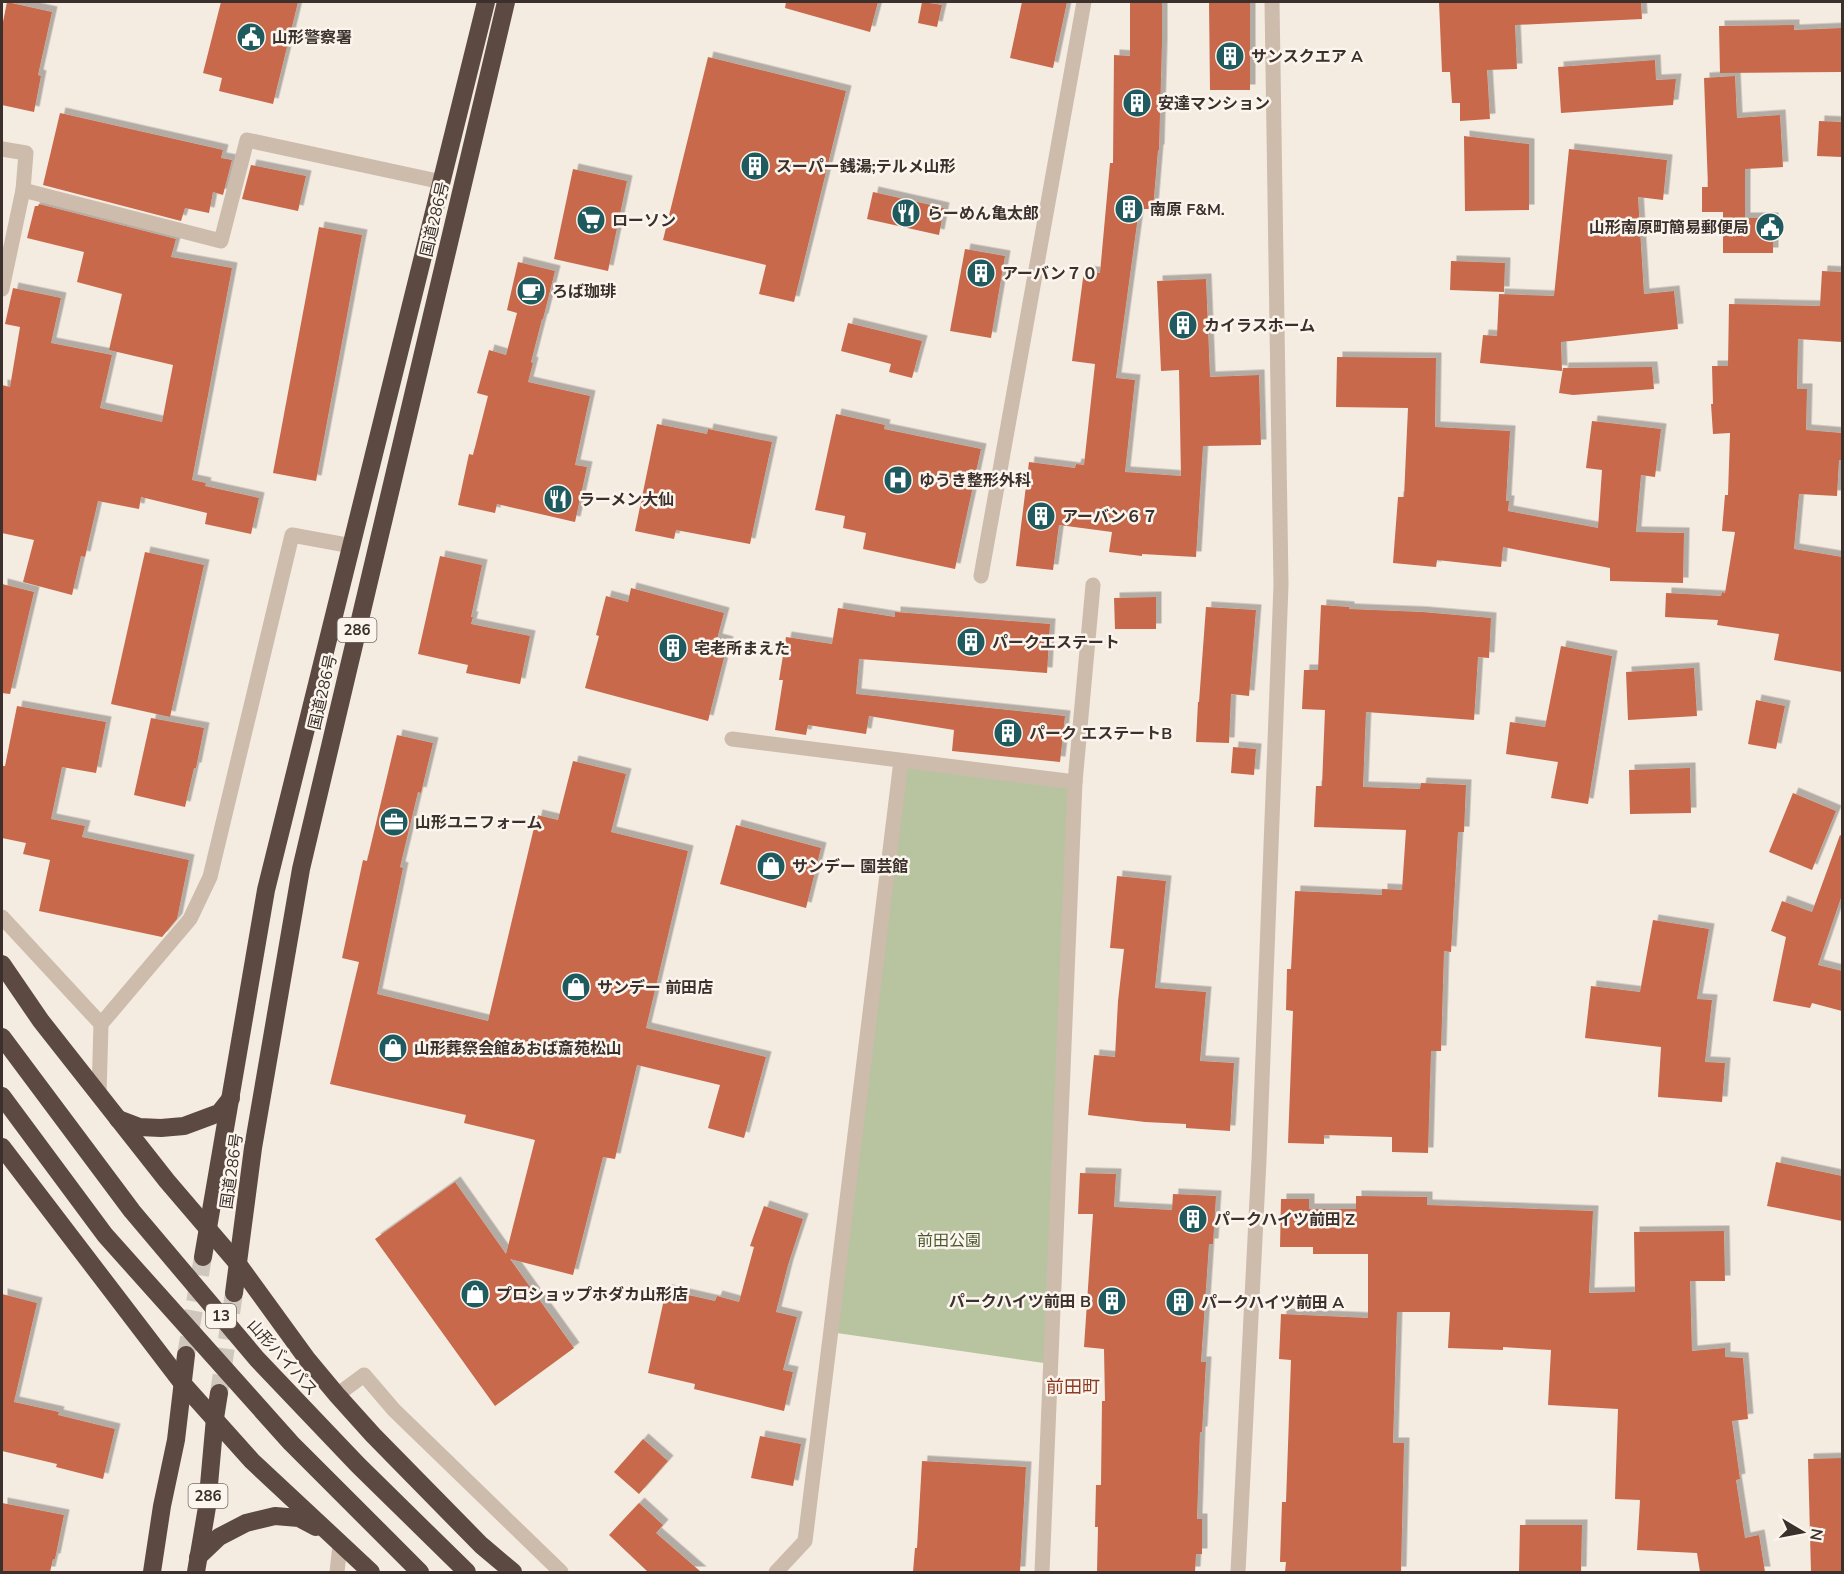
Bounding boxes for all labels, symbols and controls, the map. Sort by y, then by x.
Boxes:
public building icon: 山形警察署 [235,21,267,53]
place label: 山形警察署 [272,27,352,49]
building icon: サンスクエア A [1214,40,1246,72]
place label: サンスクエア A [1251,46,1363,68]
building icon: 安達マンション [1121,87,1153,119]
place label: 安達マンション [1158,93,1270,115]
building icon: スーパー銭湯;テルメ山形 [739,150,771,182]
place label: スーパー銭湯;テルメ山形 [776,156,956,178]
street label: 国道286号 [416,179,454,259]
building icon: 南原 F&M. [1113,193,1145,225]
restaurant icon: らーめん亀太郎 [890,197,922,229]
place label: 南原 F&M. [1150,199,1225,221]
place label: らーめん亀太郎 [927,203,1039,225]
supermarket icon: ローソン [575,204,607,236]
place label: ローソン [612,210,676,232]
public building icon: 山形南原町簡易郵便局 [1754,211,1786,243]
place label: 山形南原町簡易郵便局 [1589,217,1749,239]
building icon: アーバン７０ [965,257,997,289]
place label: アーバン７０ [1002,263,1098,285]
cafe icon: ろば珈琲 [515,275,547,307]
place label: ろば珈琲 [552,281,616,303]
building icon: カイラスホーム [1167,309,1199,341]
place label: カイラスホーム [1204,315,1315,337]
hospital icon: ゆうき整形外科 [882,464,914,496]
place label: ゆうき整形外科 [919,470,1031,492]
restaurant icon: ラーメン大仙 [542,483,574,515]
place label: ラーメン大仙 [579,489,674,511]
building icon: アーバン６７ [1025,500,1057,532]
place label: アーバン６７ [1062,506,1158,528]
road number: 286 [338,618,376,642]
building icon: パークエステート [955,626,987,658]
building icon: 宅老所まえた [657,632,689,664]
place label: パークエステート [992,632,1120,654]
place label: 宅老所まえた [694,638,790,660]
street label: 国道286号 [304,652,342,732]
building icon: パーク エステートB [992,717,1024,749]
place label: パーク エステートB [1029,723,1172,745]
office icon: 山形ユニフォーム [378,806,410,838]
place label: 山形ユニフォーム [415,812,543,834]
shop icon: サンデー 園芸館 [755,850,787,882]
place label: サンデー 園芸館 [792,856,908,878]
shop icon: サンデー 前田店 [560,971,592,1003]
place label: サンデー 前田店 [597,977,713,999]
shop icon: 山形葬祭会館あおば斎苑松山 [377,1032,409,1064]
place label: 山形葬祭会館あおば斎苑松山 [414,1038,622,1060]
street label: 国道286号 [216,1132,248,1211]
building icon: パークハイツ前田 Z [1177,1203,1209,1235]
place label: パークハイツ前田 Z [1214,1209,1355,1231]
park label: 前田公園 [917,1230,981,1252]
shop icon: プロショップホダカ山形店 [459,1278,491,1310]
place label: プロショップホダカ山形店 [496,1284,688,1306]
building icon: パークハイツ前田 B [1096,1285,1128,1317]
building icon: パークハイツ前田 A [1164,1286,1196,1318]
place label: パークハイツ前田 B [949,1291,1091,1313]
place label: パークハイツ前田 A [1201,1292,1344,1314]
road number: 13 [206,1304,236,1328]
street label: 山形バイパス [242,1315,322,1401]
district label: 前田町 [1046,1375,1100,1399]
road number: 286 [188,1484,228,1508]
north arrow [1772,1502,1832,1562]
text: N [1804,1527,1828,1542]

